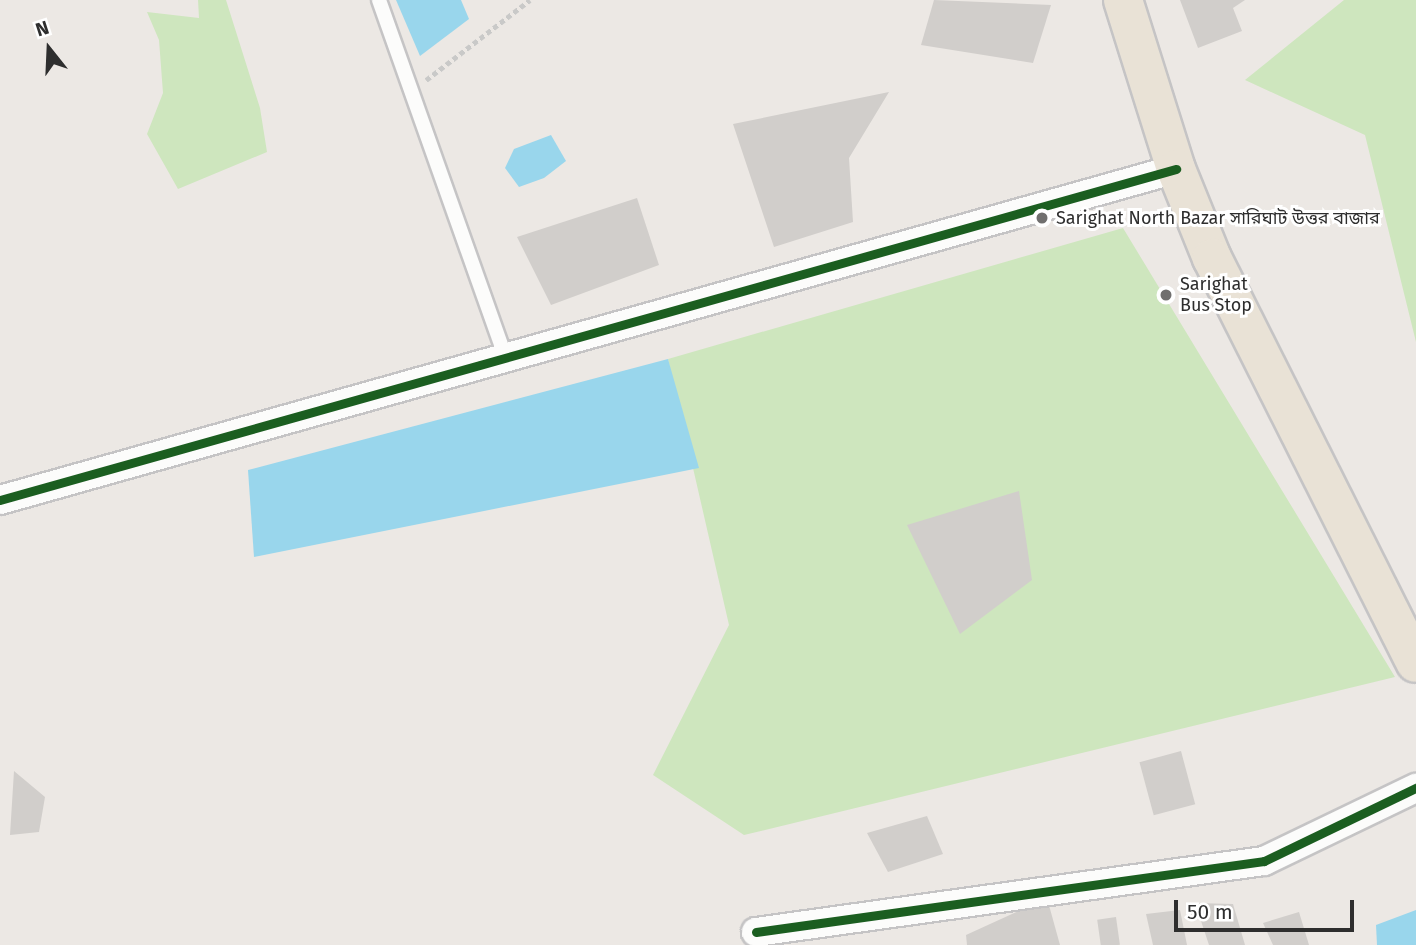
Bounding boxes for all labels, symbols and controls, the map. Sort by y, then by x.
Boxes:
north arrow [14,14,84,84]
text: N [33,16,52,41]
place label: Sarighat North Bazar সারিঘাট উত্তর বাজার [1056,207,1380,229]
marker: Sarighat North Bazar সারিঘাট উত্তর বাজার [1034,210,1050,226]
place label: Sarighat Bus Stop [1180,274,1252,316]
marker: Sarighat Bus Stop [1158,287,1174,303]
scale bar [1178,886,1358,930]
text: 50 m [1187,899,1233,925]

